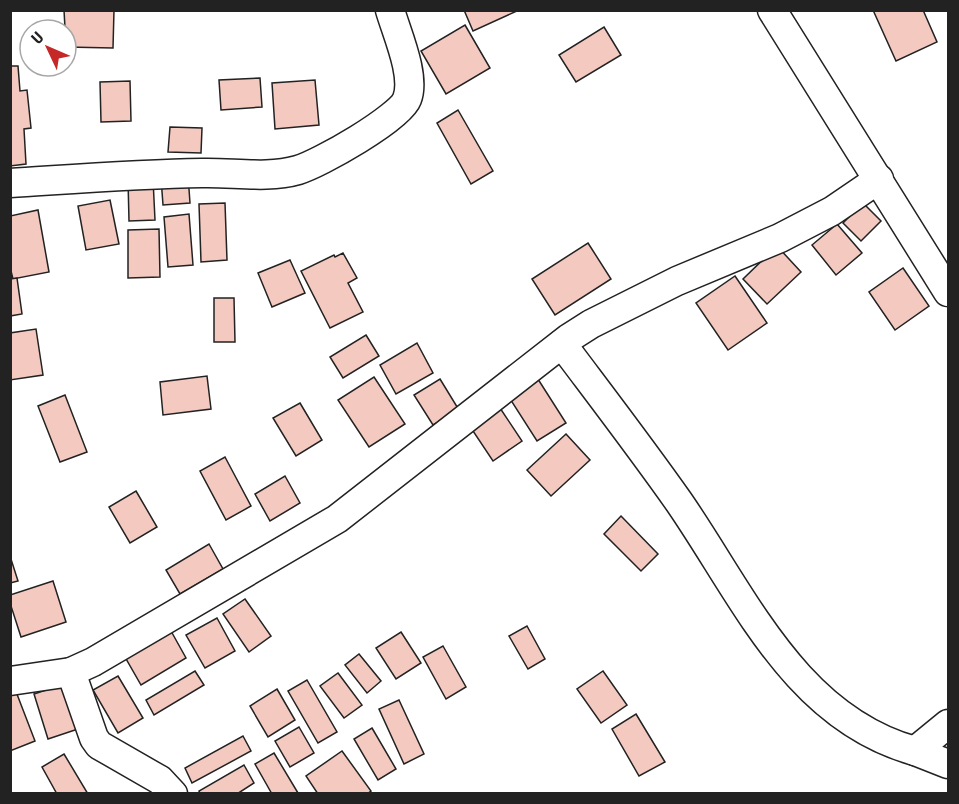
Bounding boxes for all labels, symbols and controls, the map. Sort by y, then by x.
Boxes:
north arrow [18,18,78,78]
text: U [28,28,48,48]

